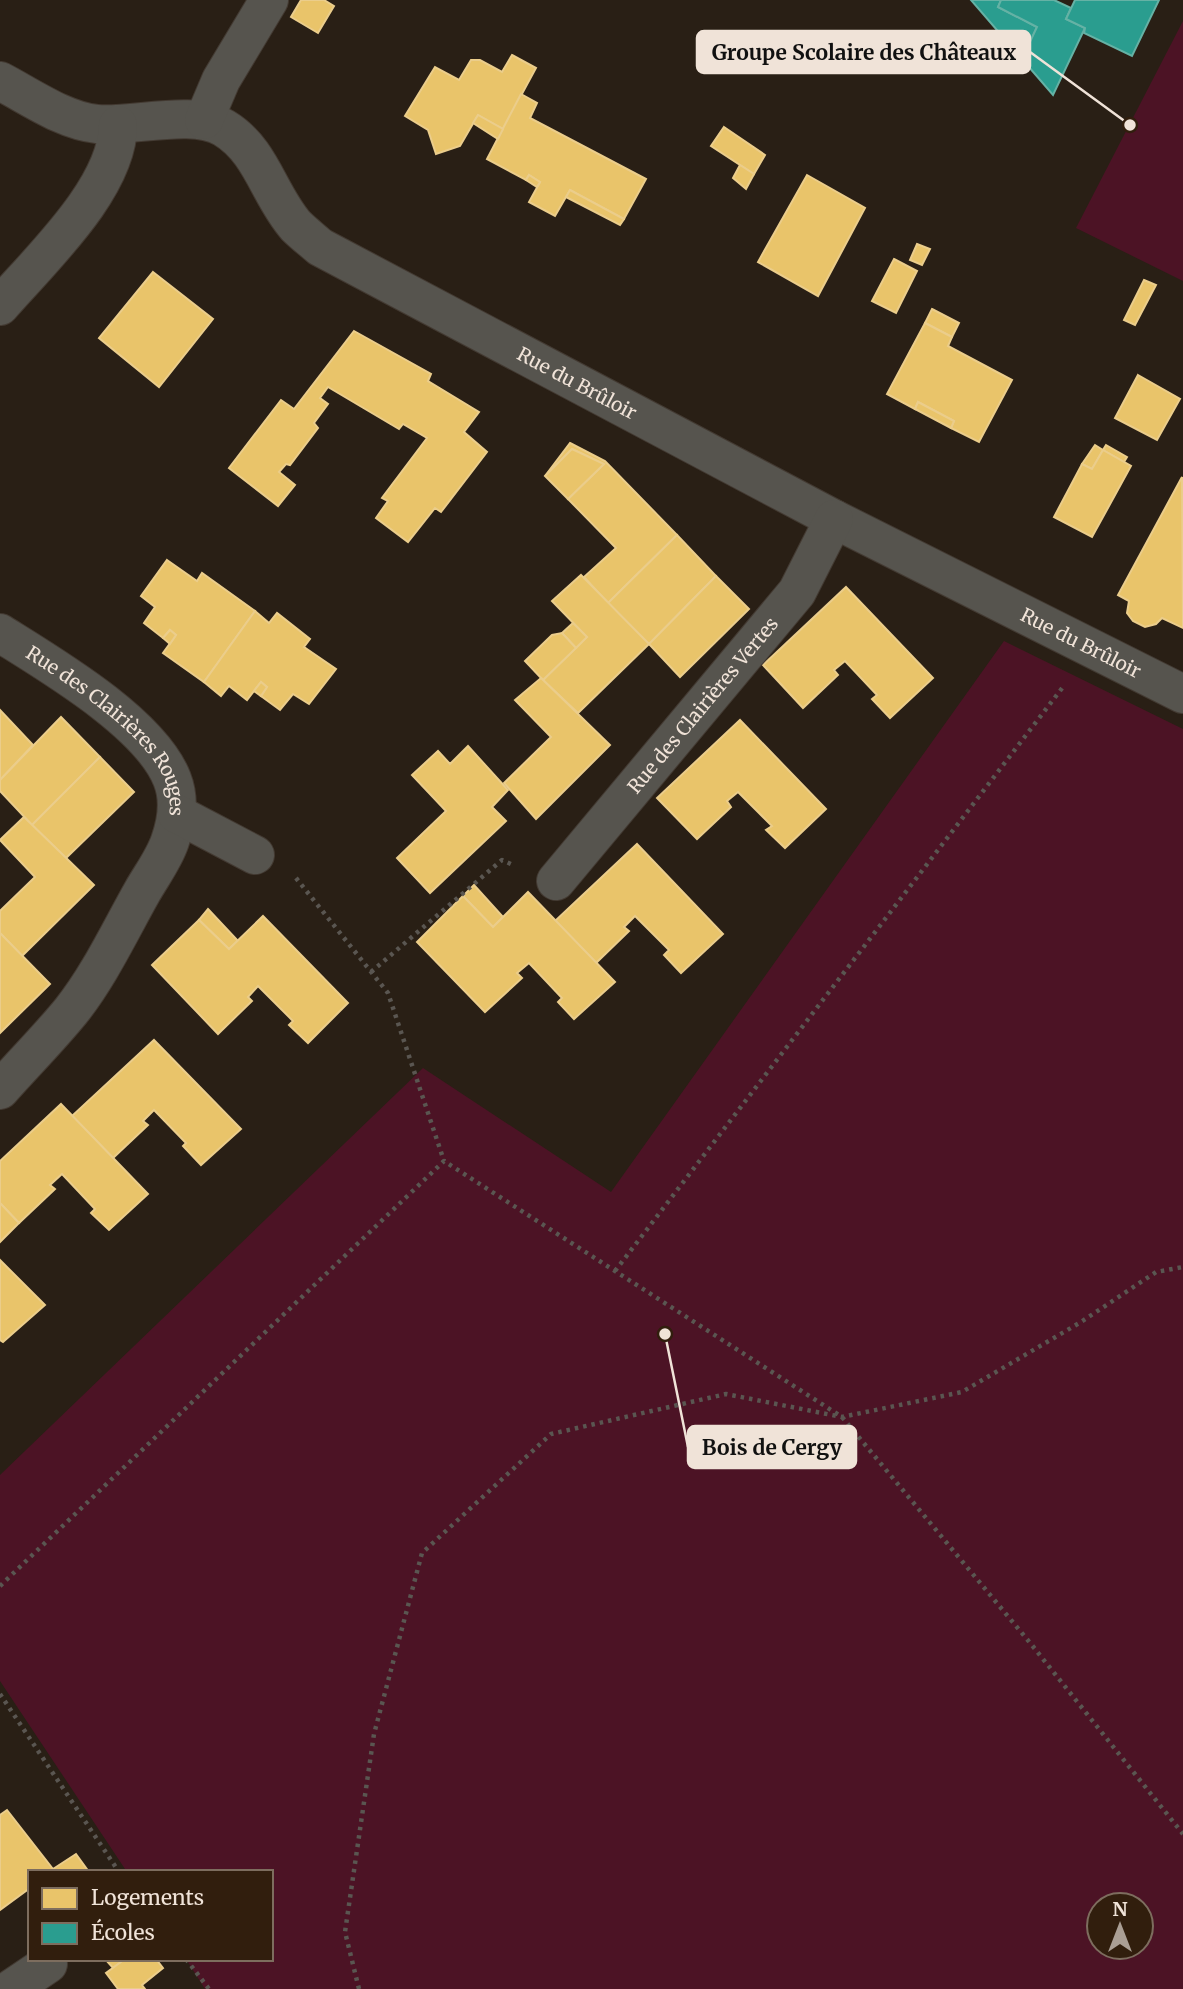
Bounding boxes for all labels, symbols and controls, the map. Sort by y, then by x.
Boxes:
callout: Groupe Scolaire des Châteaux [697,31,1030,73]
text: Groupe Scolaire des Châteaux [712,39,1016,66]
street label: Rue du Brûloir [513,342,641,425]
street label: Rue du Brûloir [1017,603,1146,683]
street label: Rue des Clairières Vertes [622,612,783,798]
street label: Rue des Clairières Rouges [22,640,189,817]
callout: Bois de Cergy [688,1426,856,1468]
text: Bois de Cergy [702,1434,843,1461]
legend [28,1870,273,1961]
text: Logements [91,1884,204,1911]
north arrow [1085,1891,1155,1961]
text: N [1112,1897,1128,1921]
text: Écoles [91,1918,155,1946]

